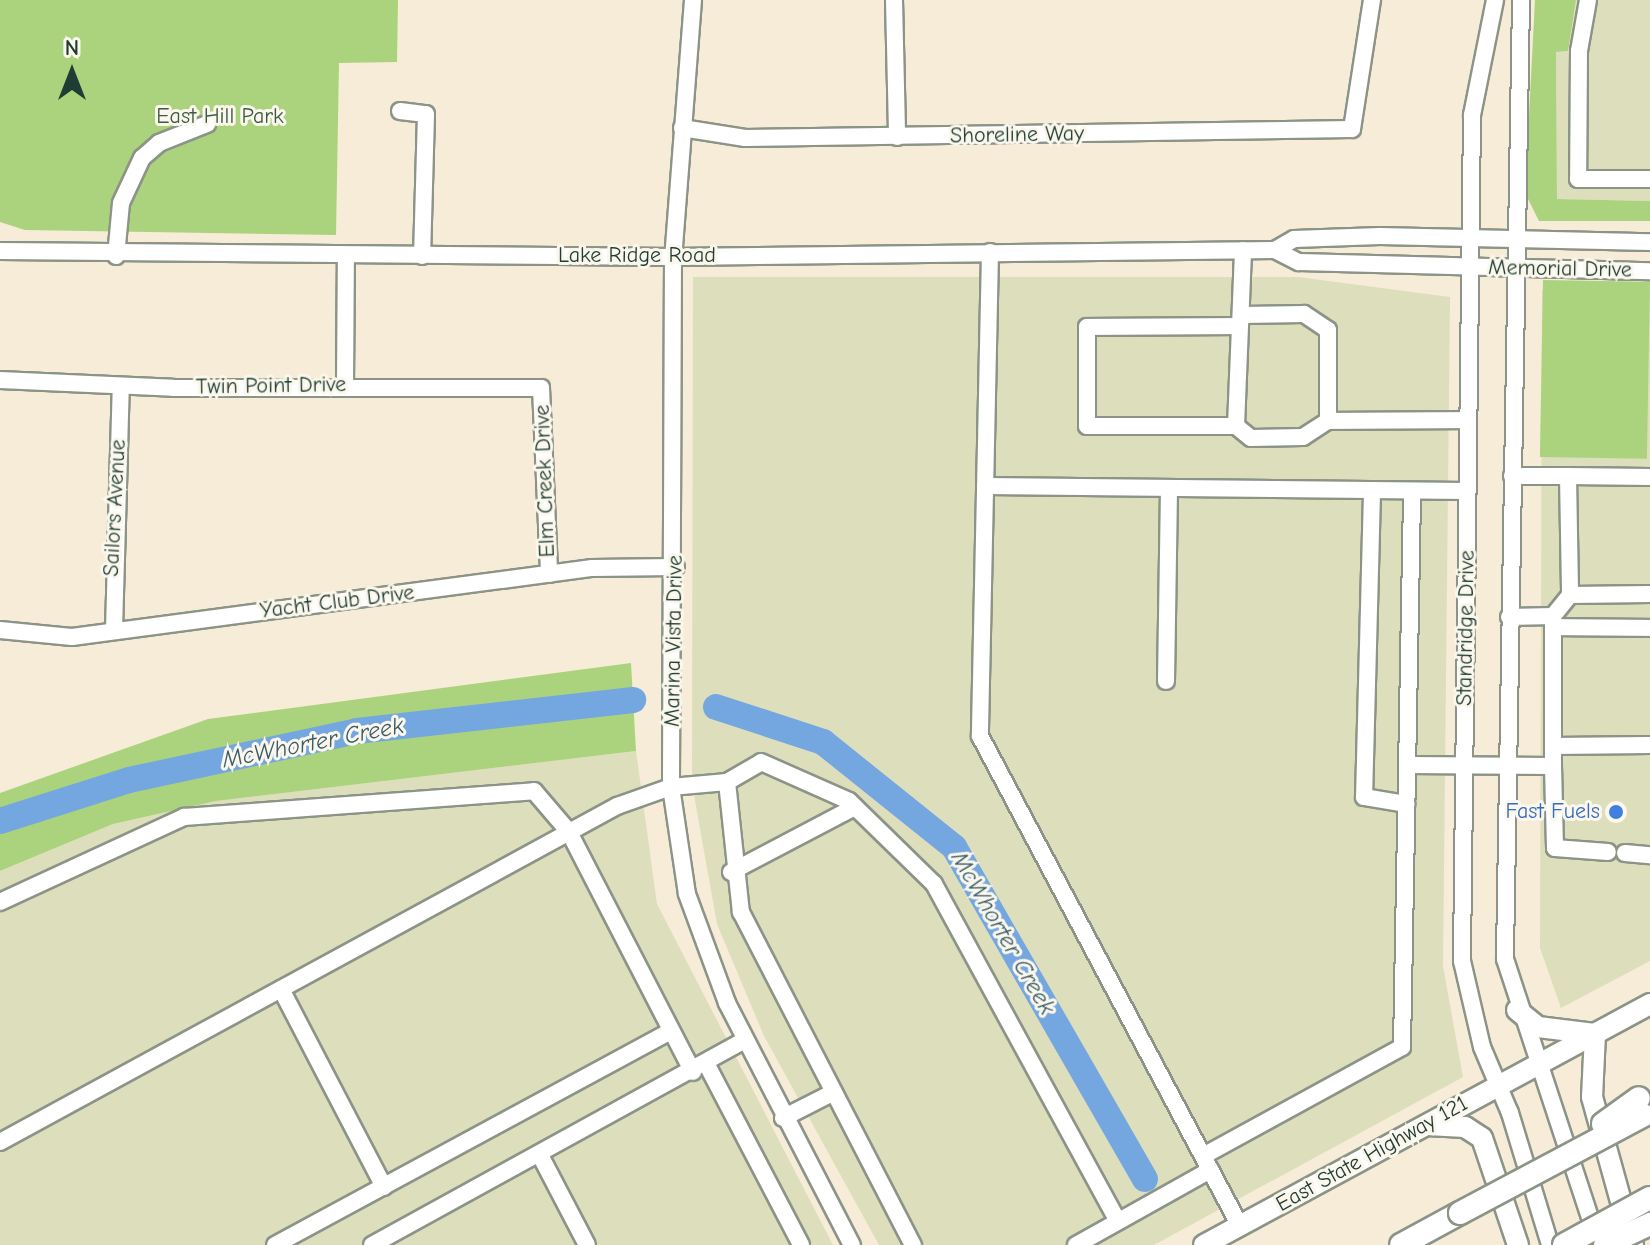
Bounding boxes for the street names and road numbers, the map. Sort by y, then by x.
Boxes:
street label: Shoreline Way [950,121,1084,149]
street label: Lake Ridge Road [558,243,716,269]
street label: Memorial Drive [1488,255,1632,283]
street label: Twin Point Drive [196,371,346,401]
street label: Elm Creek Drive [529,404,561,558]
street label: Sailors Avenue [98,439,132,577]
street label: Standridge Drive [1451,550,1481,706]
street label: Marina Vista Drive [659,555,689,727]
street label: Yacht Club Drive [258,579,416,625]
street label: East State Highway 121 [1272,1090,1472,1218]

